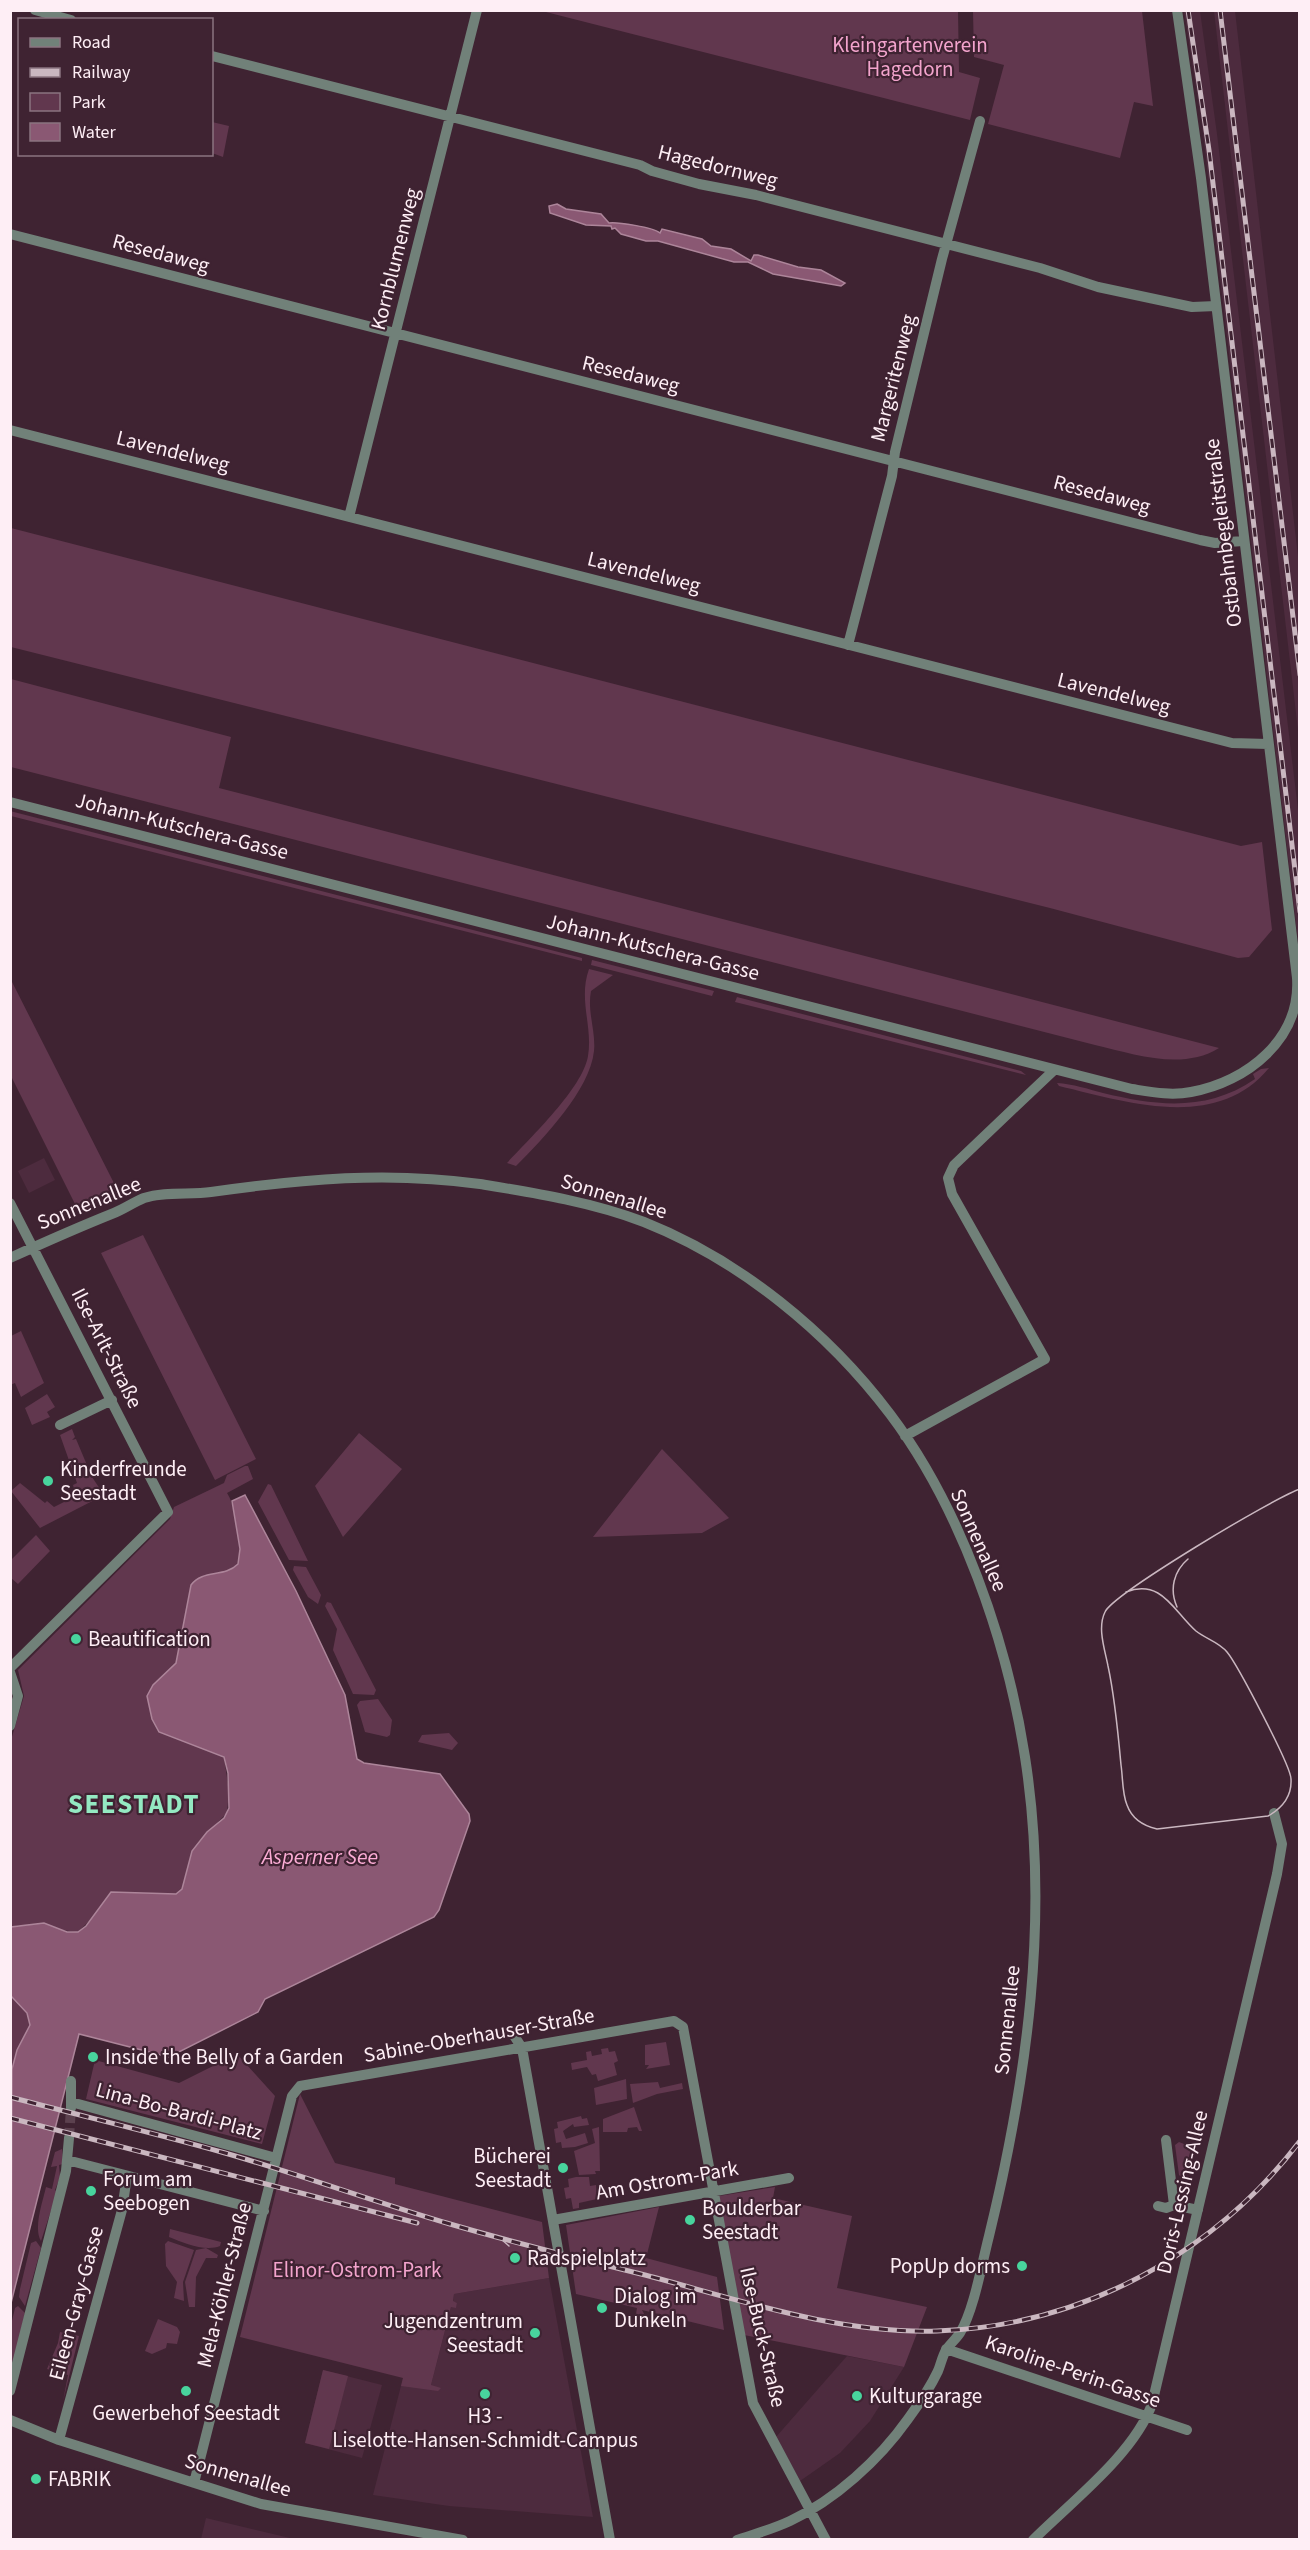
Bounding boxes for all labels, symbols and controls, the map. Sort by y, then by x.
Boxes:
legend [18,18,213,156]
text: Road [72,30,111,55]
park label: Kleingartenverein Hagedorn [832,30,988,84]
text: Railway [72,60,131,85]
text: Park [72,90,106,115]
text: Water [72,120,116,145]
street label: Hagedornweg [655,137,782,195]
street label: Kornblumenweg [363,184,427,333]
street label: Resedaweg [109,226,213,280]
street label: Margeritenweg [863,311,923,445]
street label: Resedaweg [579,347,683,401]
street label: Lavendelweg [113,422,233,480]
street label: Ostbahnbegleitstraße [1197,437,1249,629]
street label: Resedaweg [1050,467,1154,521]
street label: Lavendelweg [584,543,704,601]
street label: Lavendelweg [1054,664,1174,722]
street label: Johann-Kutschera-Gasse [72,785,292,867]
street label: Johann-Kutschera-Gasse [543,906,763,988]
street label: Sonnenallee [557,1166,671,1226]
street label: Sonnenallee [33,1169,145,1237]
street label: Ilse-Arlt-Straße [64,1283,150,1413]
place label: Kinderfreunde Seestadt [60,1454,187,1508]
marker: Kinderfreunde Seestadt [41,1474,55,1488]
street label: Sonnenallee [943,1484,1015,1596]
place label: Beautification [88,1624,211,1654]
marker: Beautification [69,1632,83,1646]
district label: SEESTADT [68,1785,200,1824]
water label: Asperner See [260,1841,378,1873]
street label: Sonnenallee [986,1964,1028,2076]
street label: Sabine-Oberhauser-Straße [361,2000,597,2070]
place label: Inside the Belly of a Garden [105,2042,344,2072]
marker: Inside the Belly of a Garden [86,2050,100,2064]
street label: Lina-Bo-Bardi-Platz [92,2074,266,2148]
street label: Doris-Lessing-Allee [1149,2107,1215,2277]
place label: Bücherei Seestadt [473,2141,551,2195]
street label: Am Ostrom-Park [593,2153,741,2207]
marker: Bücherei Seestadt [556,2161,570,2175]
place label: Forum am Seebogen [103,2164,193,2218]
marker: Forum am Seebogen [84,2184,98,2198]
place label: Boulderbar Seestadt [702,2193,802,2247]
street label: Mela-Köhler-Straße [189,2199,259,2371]
marker: Boulderbar Seestadt [683,2213,697,2227]
street label: Eileen-Gray-Gasse [41,2222,111,2384]
place label: Radspielplatz [527,2243,646,2273]
marker: Radspielplatz [508,2251,522,2265]
place label: PopUp dorms [890,2251,1010,2281]
park label: Elinor-Ostrom-Park [273,2255,442,2285]
marker: PopUp dorms [1015,2259,1029,2273]
street label: Ilse-Buck-Straße [732,2264,794,2410]
place label: Dialog im Dunkeln [614,2281,697,2335]
marker: Dialog im Dunkeln [595,2301,609,2315]
place label: Jugendzentrum Seestadt [384,2306,523,2360]
marker: Jugendzentrum Seestadt [528,2326,542,2340]
street label: Karoline-Perin-Gasse [981,2327,1165,2415]
place label: Kulturgarage [869,2381,982,2411]
marker: Gewerbehof Seestadt [179,2384,193,2398]
marker: H3 - Liselotte-Hansen-Schmidt-Campus [478,2387,492,2401]
marker: Kulturgarage [850,2389,864,2403]
place label: Gewerbehof Seestadt [92,2398,280,2428]
place label: H3 - Liselotte-Hansen-Schmidt-Campus [332,2401,638,2455]
street label: Sonnenallee [181,2445,295,2505]
place label: FABRIK [48,2464,112,2494]
marker: FABRIK [29,2472,43,2486]

